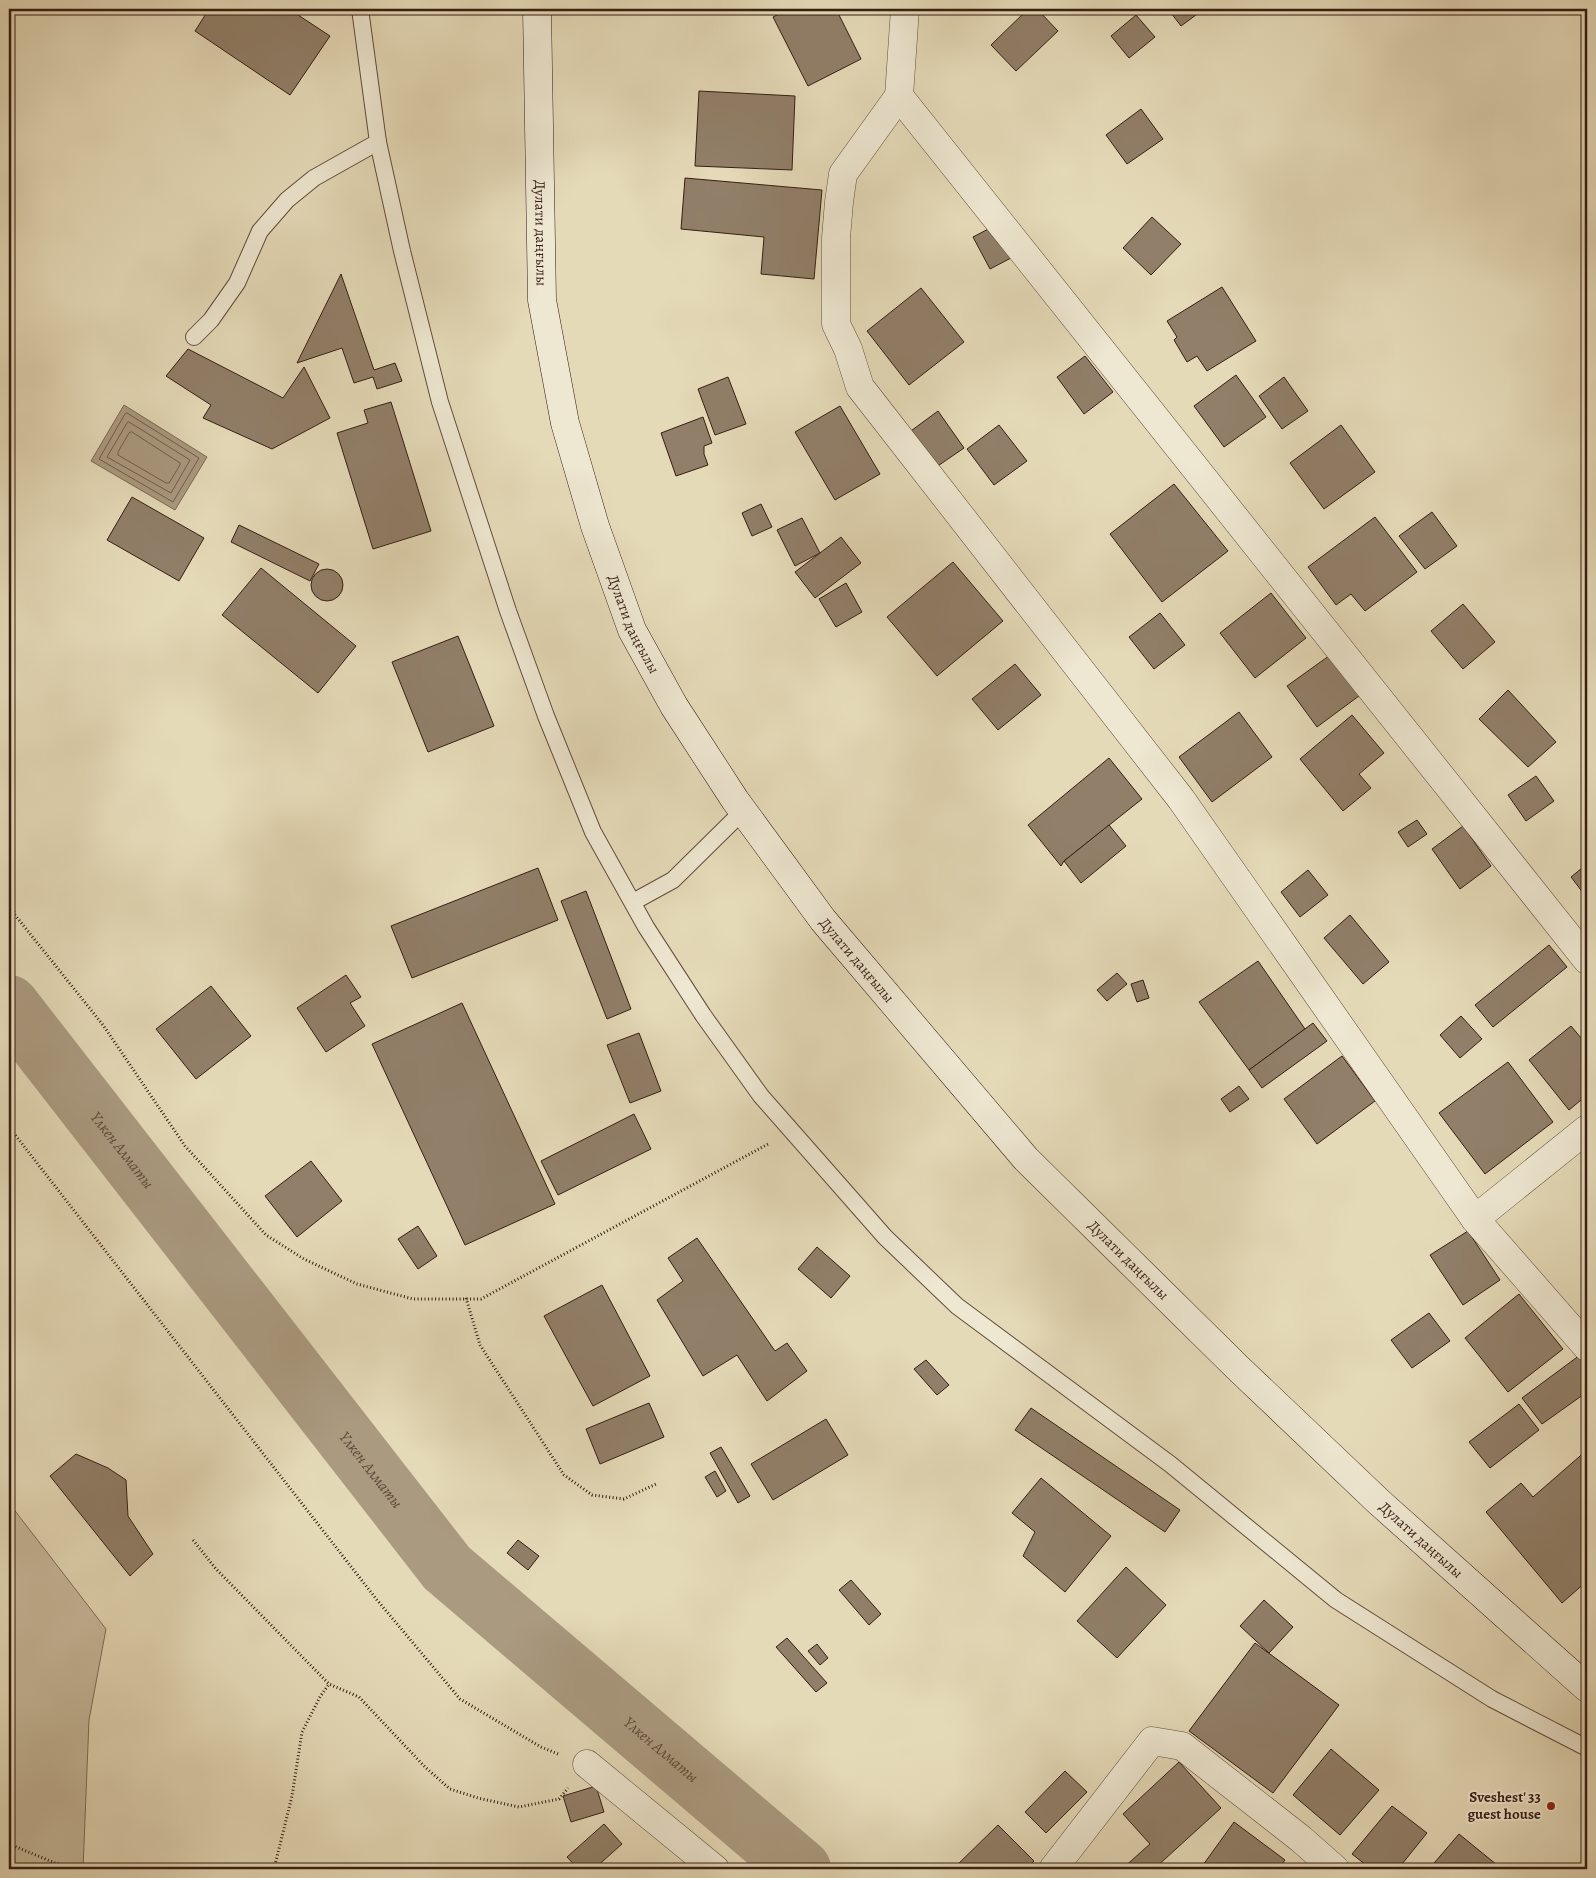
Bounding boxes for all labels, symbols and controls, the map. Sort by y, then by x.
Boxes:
street label: Дулати даңғылы [530,180,552,286]
street label: Дулати даңғылы [603,572,664,677]
street label: Дулати даңғылы [815,913,899,1007]
water label: Үлкен Алматы [85,1107,159,1193]
street label: Дулати даңғылы [1084,1216,1173,1304]
water label: Үлкен Алматы [334,1427,408,1513]
street label: Дулати даңғылы [1375,1497,1468,1583]
water label: Үлкен Алматы [619,1712,703,1788]
place label: Sveshest' 33 guest house [1467,1787,1541,1824]
marker: Sveshest' 33 guest house [1545,1800,1557,1812]

